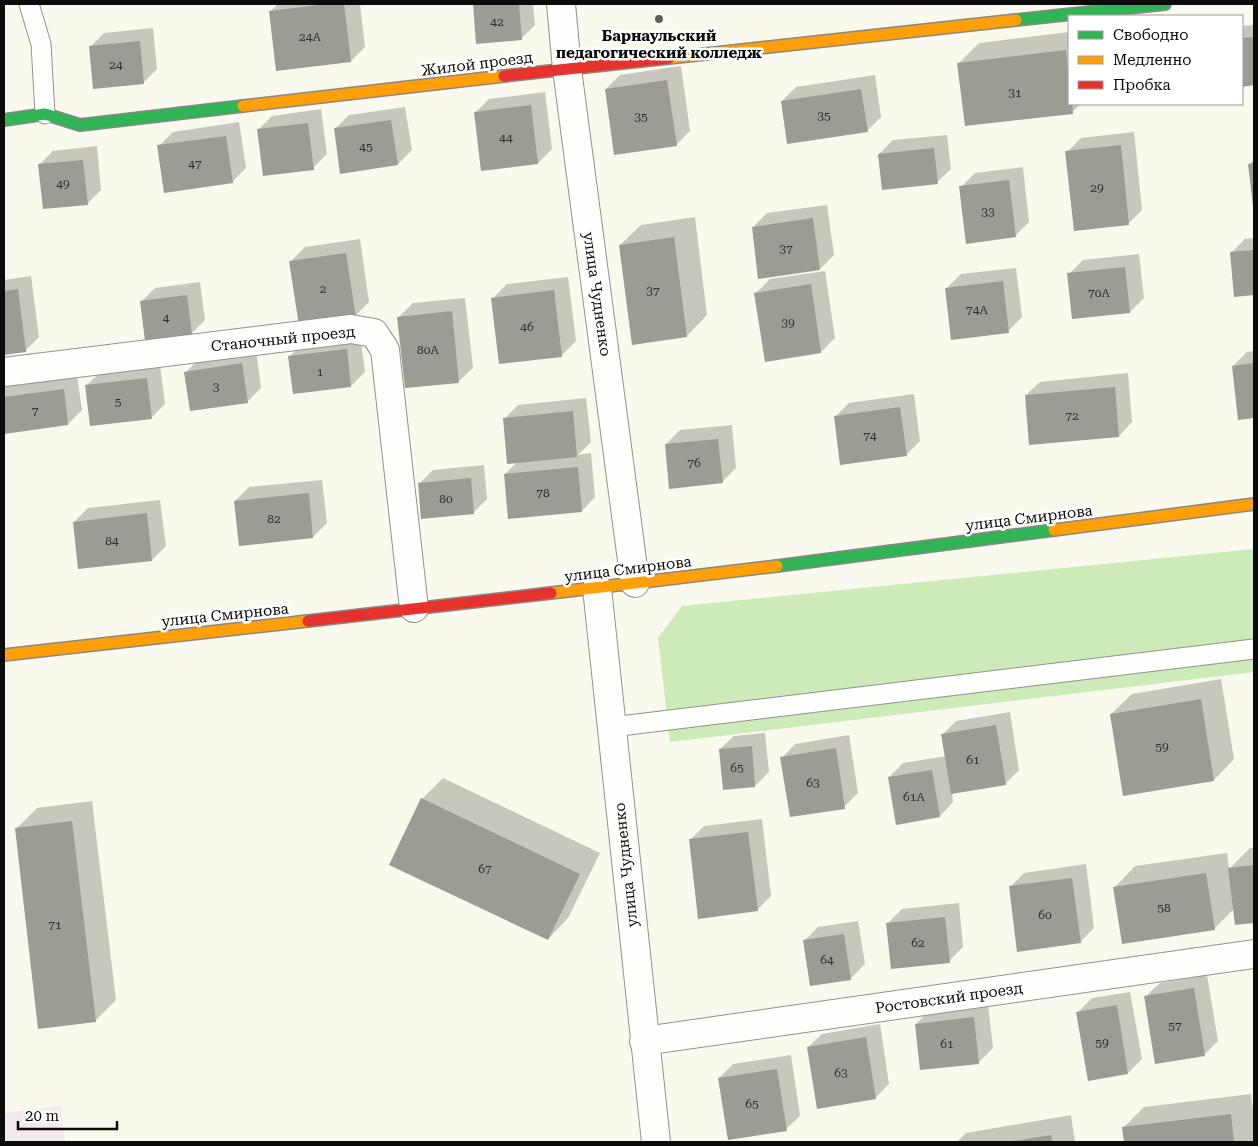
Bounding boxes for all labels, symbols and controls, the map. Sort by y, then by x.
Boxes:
marker: Барнаульский педагогический колледж [653,13,665,25]
house number: 42 [490,15,504,29]
legend [1068,15,1243,105]
text: Свободно [1113,26,1188,44]
place label: Барнаульский педагогический колледж [556,27,763,62]
house number: 24А [299,30,322,44]
street label: Жилой проезд [420,48,534,80]
text: Медленно [1113,51,1192,69]
house number: 24 [109,58,123,72]
text: Пробка [1113,76,1171,94]
house number: 31 [1008,86,1022,100]
house number: 35 [817,109,831,123]
house number: 35 [634,110,648,124]
house number: 44 [499,131,513,145]
house number: 45 [359,140,373,154]
house number: 47 [188,157,202,171]
house number: 49 [56,177,70,191]
house number: 29 [1090,181,1104,195]
house number: 33 [981,205,995,219]
street label: улица Чудненко [579,231,615,357]
house number: 37 [779,242,793,256]
house number: 2 [320,282,327,296]
house number: 37 [646,284,660,298]
house number: 70А [1088,286,1111,300]
house number: 74А [966,303,989,317]
house number: 4 [163,311,170,325]
house number: 39 [781,316,795,330]
house number: 46 [520,320,534,334]
street label: Станочный проезд [210,322,357,356]
house number: 80А [417,343,440,357]
house number: 1 [317,365,324,379]
house number: 3 [213,380,220,394]
house number: 5 [115,395,122,409]
house number: 7 [32,404,39,418]
house number: 72 [1065,409,1079,423]
house number: 74 [863,429,877,443]
house number: 76 [687,456,701,470]
house number: 78 [536,486,550,500]
house number: 80 [439,492,453,506]
street label: улица Смирнова [964,501,1094,535]
house number: 82 [267,512,281,526]
house number: 84 [105,534,119,548]
street label: улица Смирнова [563,552,693,586]
street label: улица Смирнова [160,599,290,631]
house number: 59 [1155,740,1169,754]
house number: 61 [966,753,980,767]
house number: 65 [730,761,744,775]
house number: 63 [806,776,820,790]
house number: 61А [903,790,926,804]
street label: улица Чудненко [610,802,642,928]
house number: 67 [478,862,492,876]
house number: 58 [1157,901,1171,915]
house number: 60 [1038,908,1052,922]
house number: 71 [48,918,62,932]
house number: 62 [911,936,925,950]
house number: 64 [820,953,834,967]
street label: Ростовский проезд [874,979,1024,1017]
house number: 57 [1168,1019,1182,1033]
house number: 59 [1095,1036,1109,1050]
house number: 61 [940,1037,954,1051]
house number: 63 [834,1066,848,1080]
house number: 65 [745,1097,759,1111]
scale bar [18,1098,116,1130]
text: 20 m [25,1107,60,1125]

